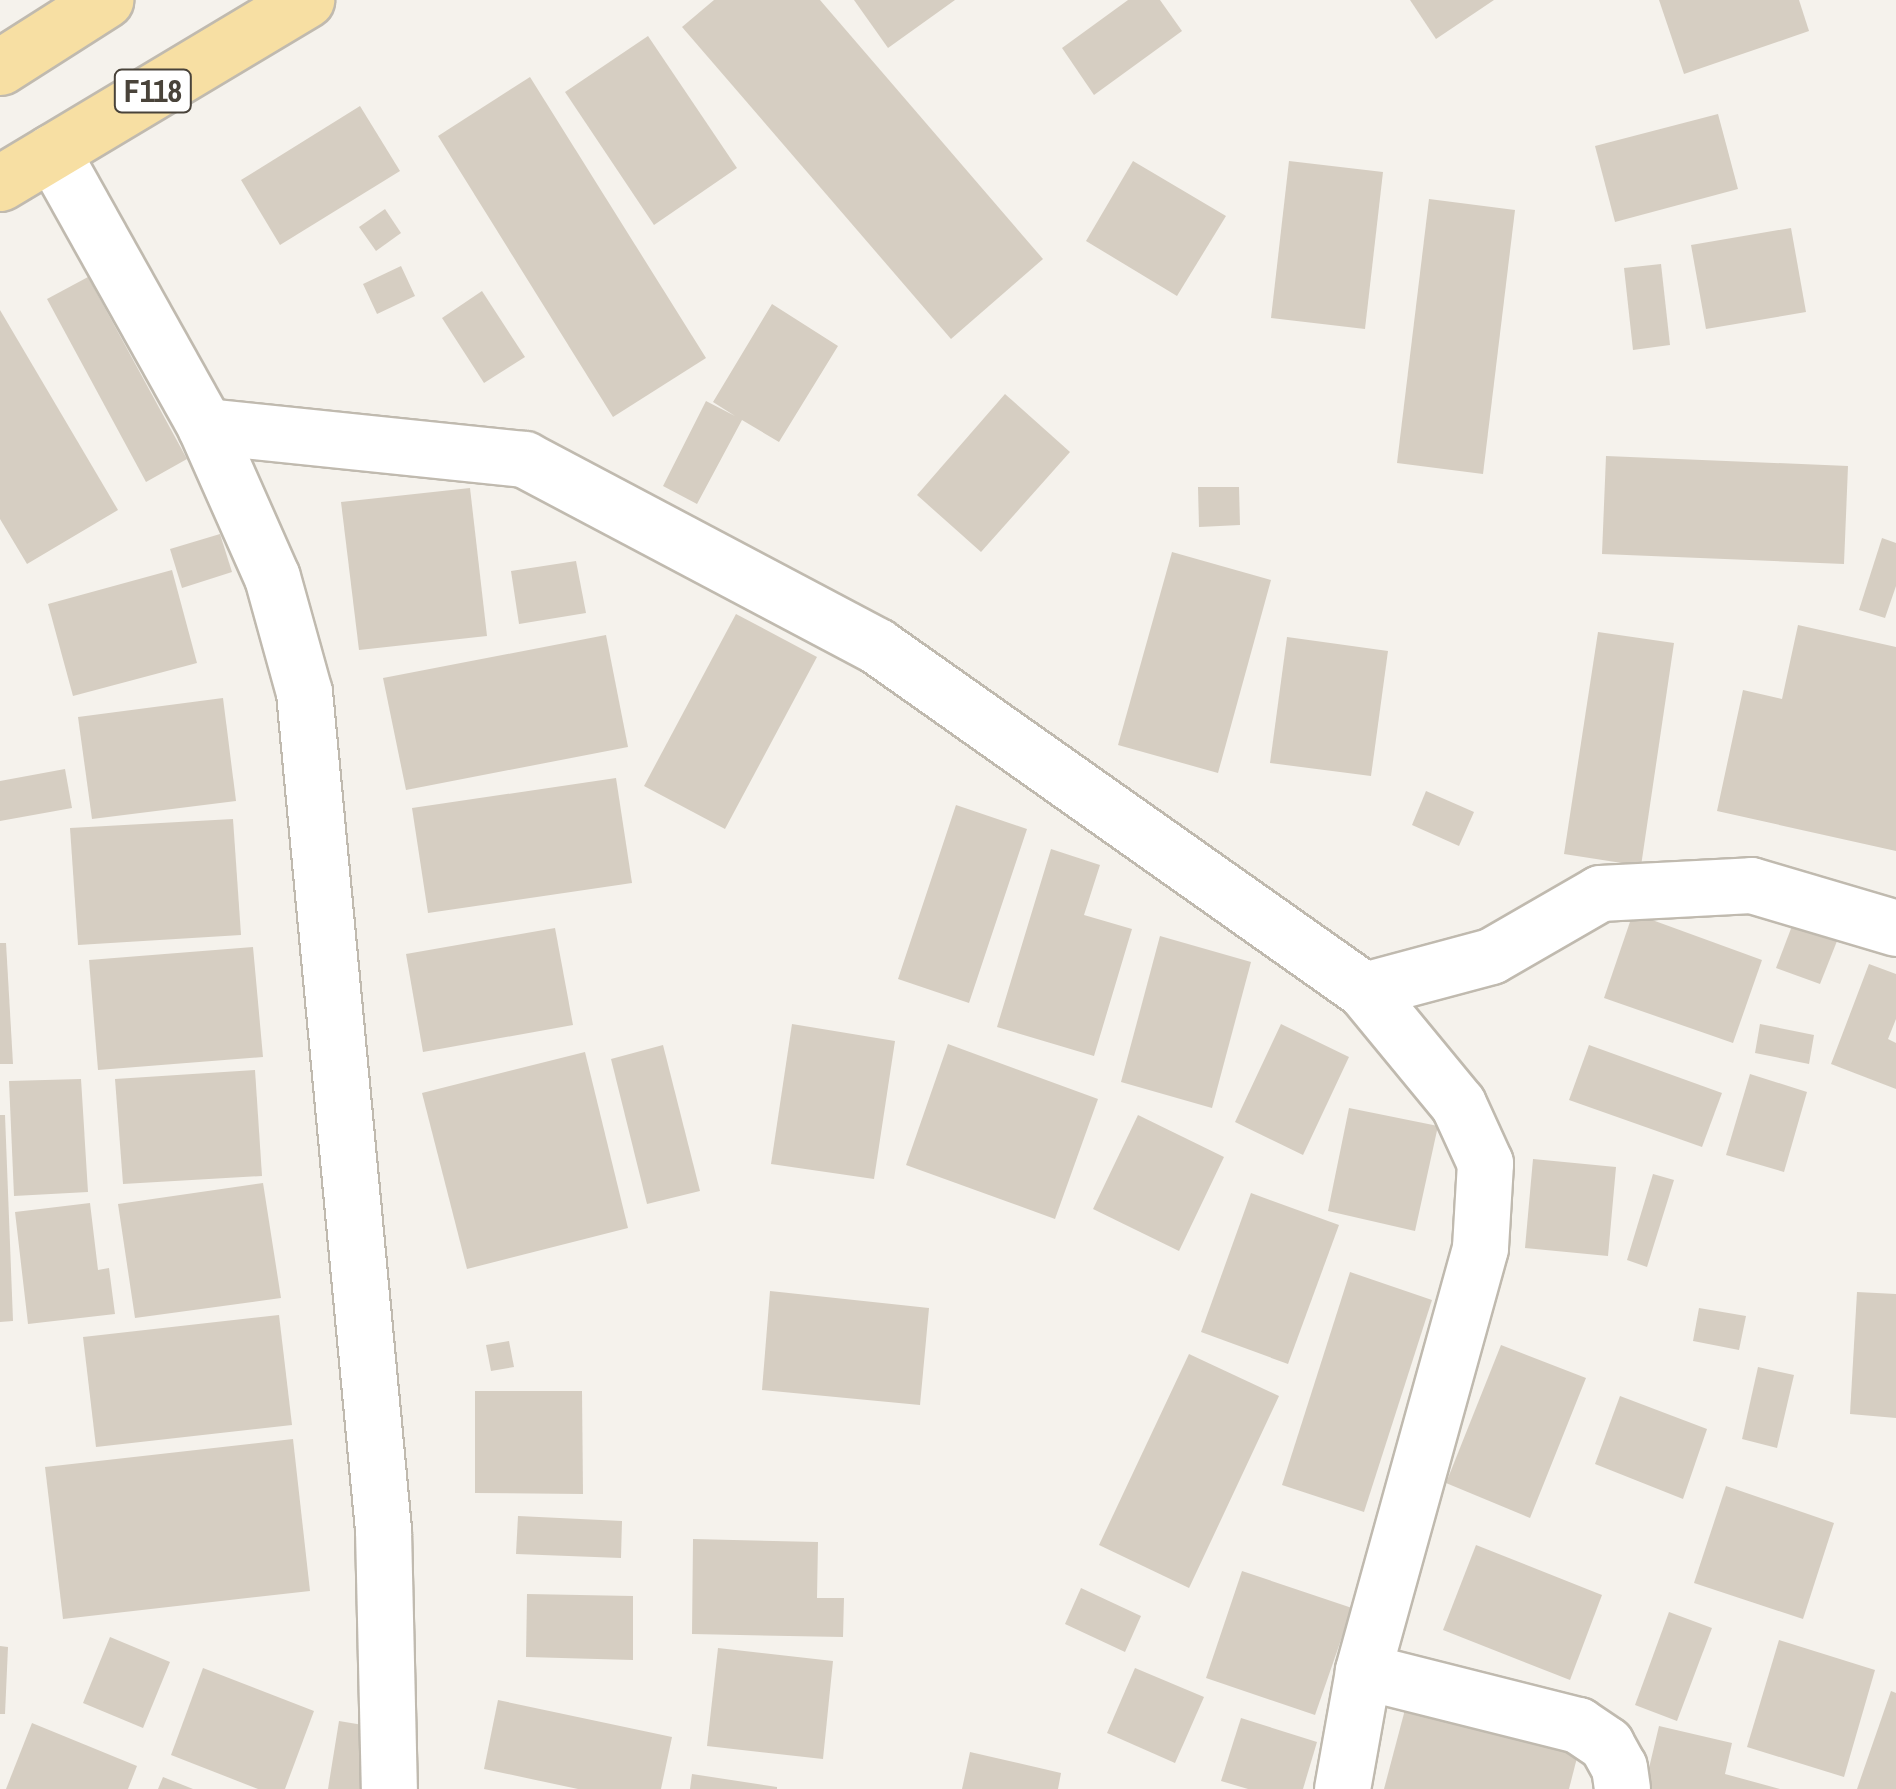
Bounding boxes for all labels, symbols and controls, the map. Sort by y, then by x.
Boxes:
road number: F118 [113,64,193,118]

